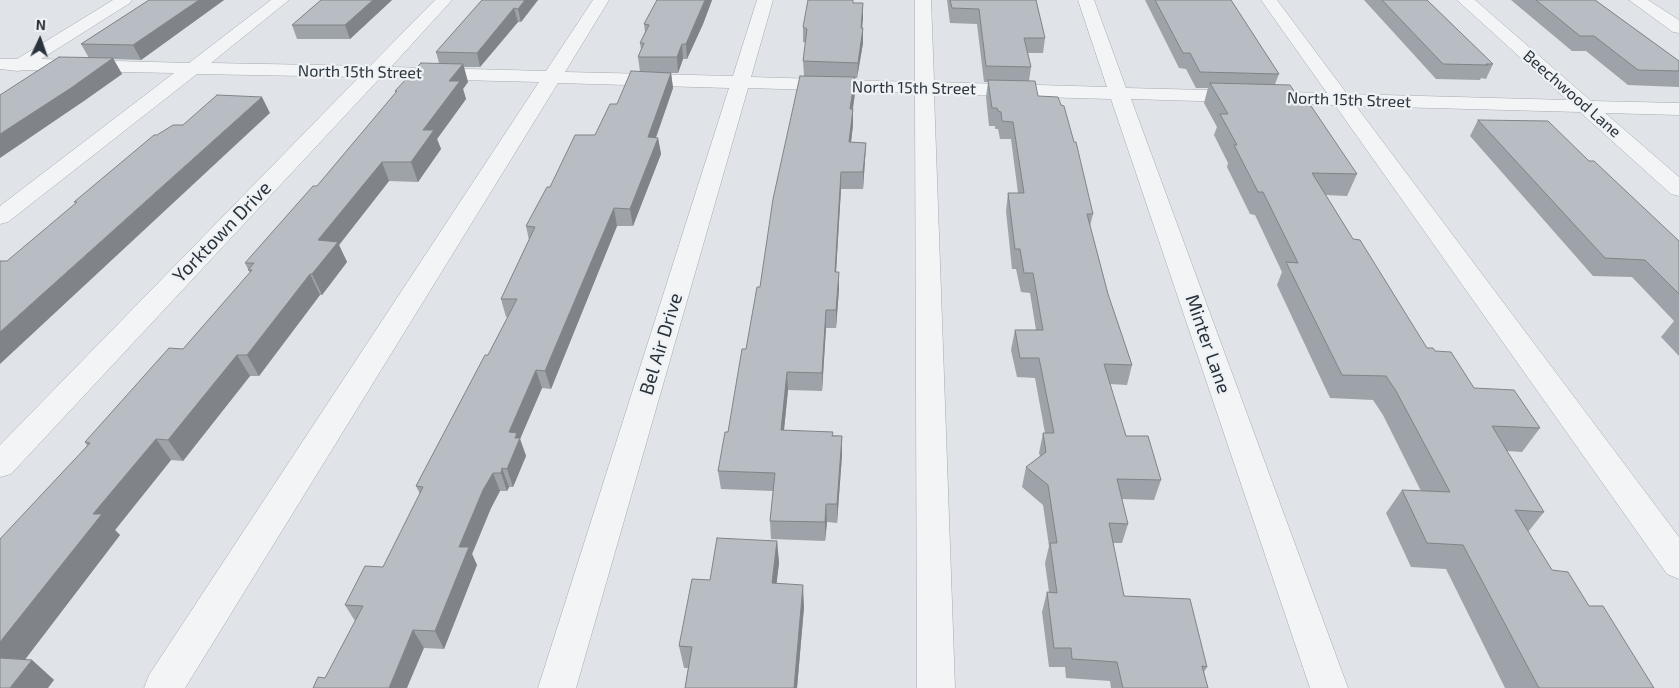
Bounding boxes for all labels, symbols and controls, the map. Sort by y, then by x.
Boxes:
north arrow [15,15,65,65]
text: N [35,16,46,33]
street label: Beechwood Lane [1519,46,1625,142]
street label: North 15th Street [298,61,422,83]
street label: North 15th Street [852,77,976,99]
street label: North 15th Street [1287,88,1411,112]
street label: Yorktown Drive [168,177,276,287]
street label: Bel Air Drive [635,290,687,398]
street label: Minter Lane [1180,292,1236,396]

